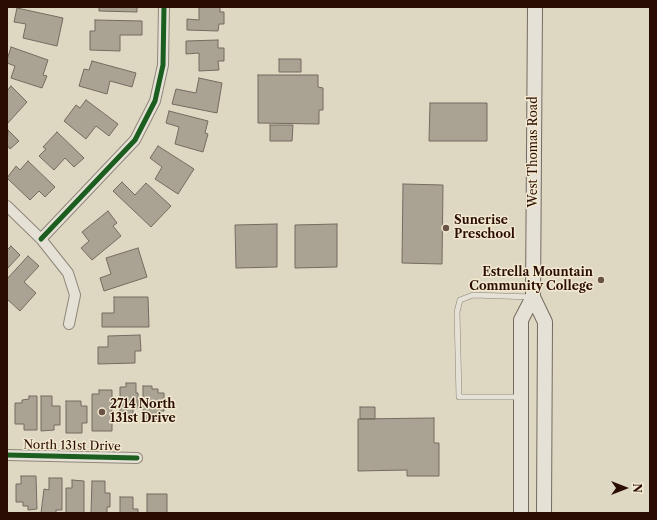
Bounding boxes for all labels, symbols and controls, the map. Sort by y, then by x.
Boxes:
street label: West Thomas Road [527,97,541,207]
place label: Sunerise Preschool [454,214,515,242]
marker: Sunerise Preschool [441,223,451,233]
place label: Estrella Mountain Community College [469,266,593,294]
marker: Estrella Mountain Community College [596,275,606,285]
place label: 2714 North 131st Drive [110,398,176,426]
marker: 2714 North 131st Drive [97,407,107,417]
street label: North 131st Drive [23,438,121,454]
north arrow [605,468,645,508]
text: N [630,483,644,493]

